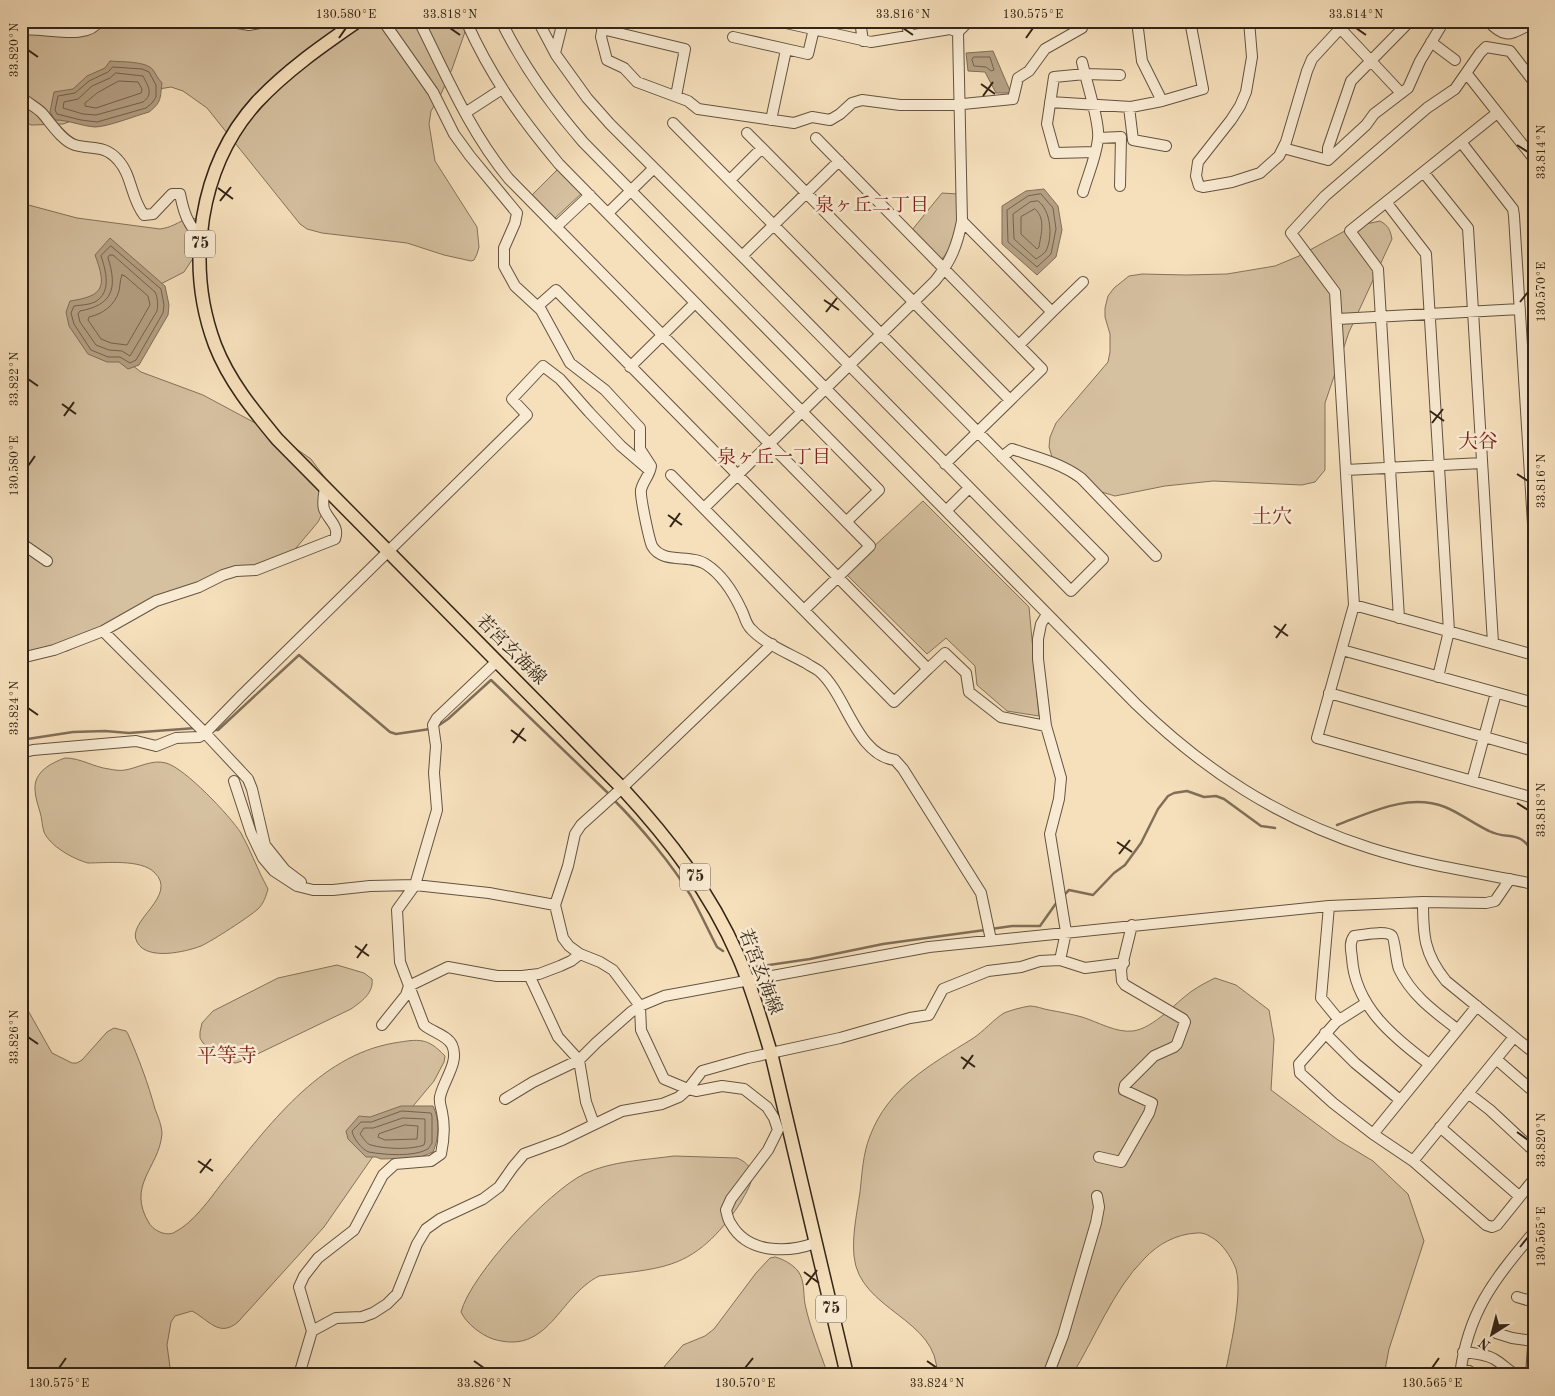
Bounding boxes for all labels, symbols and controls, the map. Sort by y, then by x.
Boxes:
text: 130.580°E [316,8,376,21]
text: 130.575°E [1003,8,1063,21]
text: 33.818°N [423,9,477,21]
text: 33.816°N [876,9,930,21]
text: 33.814°N [1329,9,1383,21]
text: 33.820°N [9,23,21,77]
text: 33.814°N [1536,125,1548,179]
district label: 泉ヶ丘二丁目 [815,195,929,216]
road number: 75 [185,230,215,258]
text: 130.570°E [1535,262,1548,322]
text: 33.822°N [9,352,21,406]
district label: 大谷 [1458,431,1498,453]
text: 130.580°E [8,436,21,496]
district label: 泉ヶ丘一丁目 [717,447,831,468]
text: 33.816°N [1536,454,1548,508]
district label: 土穴 [1252,506,1292,528]
street label: 若宮玄海線 [473,610,551,688]
text: 33.824°N [9,681,21,735]
text: 33.818°N [1536,783,1548,837]
road number: 75 [680,864,710,890]
street label: 若宮玄海線 [735,926,786,1017]
text: 33.826°N [9,1010,21,1064]
district label: 平等寺 [197,1045,257,1067]
text: 33.820°N [1536,1113,1548,1167]
text: 130.565°E [1535,1207,1548,1267]
road number: 75 [816,1296,846,1322]
north arrow [1468,1308,1518,1358]
text: N [1476,1335,1493,1353]
text: 130.575°E [29,1377,89,1390]
text: 130.570°E [715,1377,775,1390]
text: 130.565°E [1402,1377,1462,1390]
text: 33.826°N [457,1378,511,1390]
text: 33.824°N [910,1378,964,1390]

